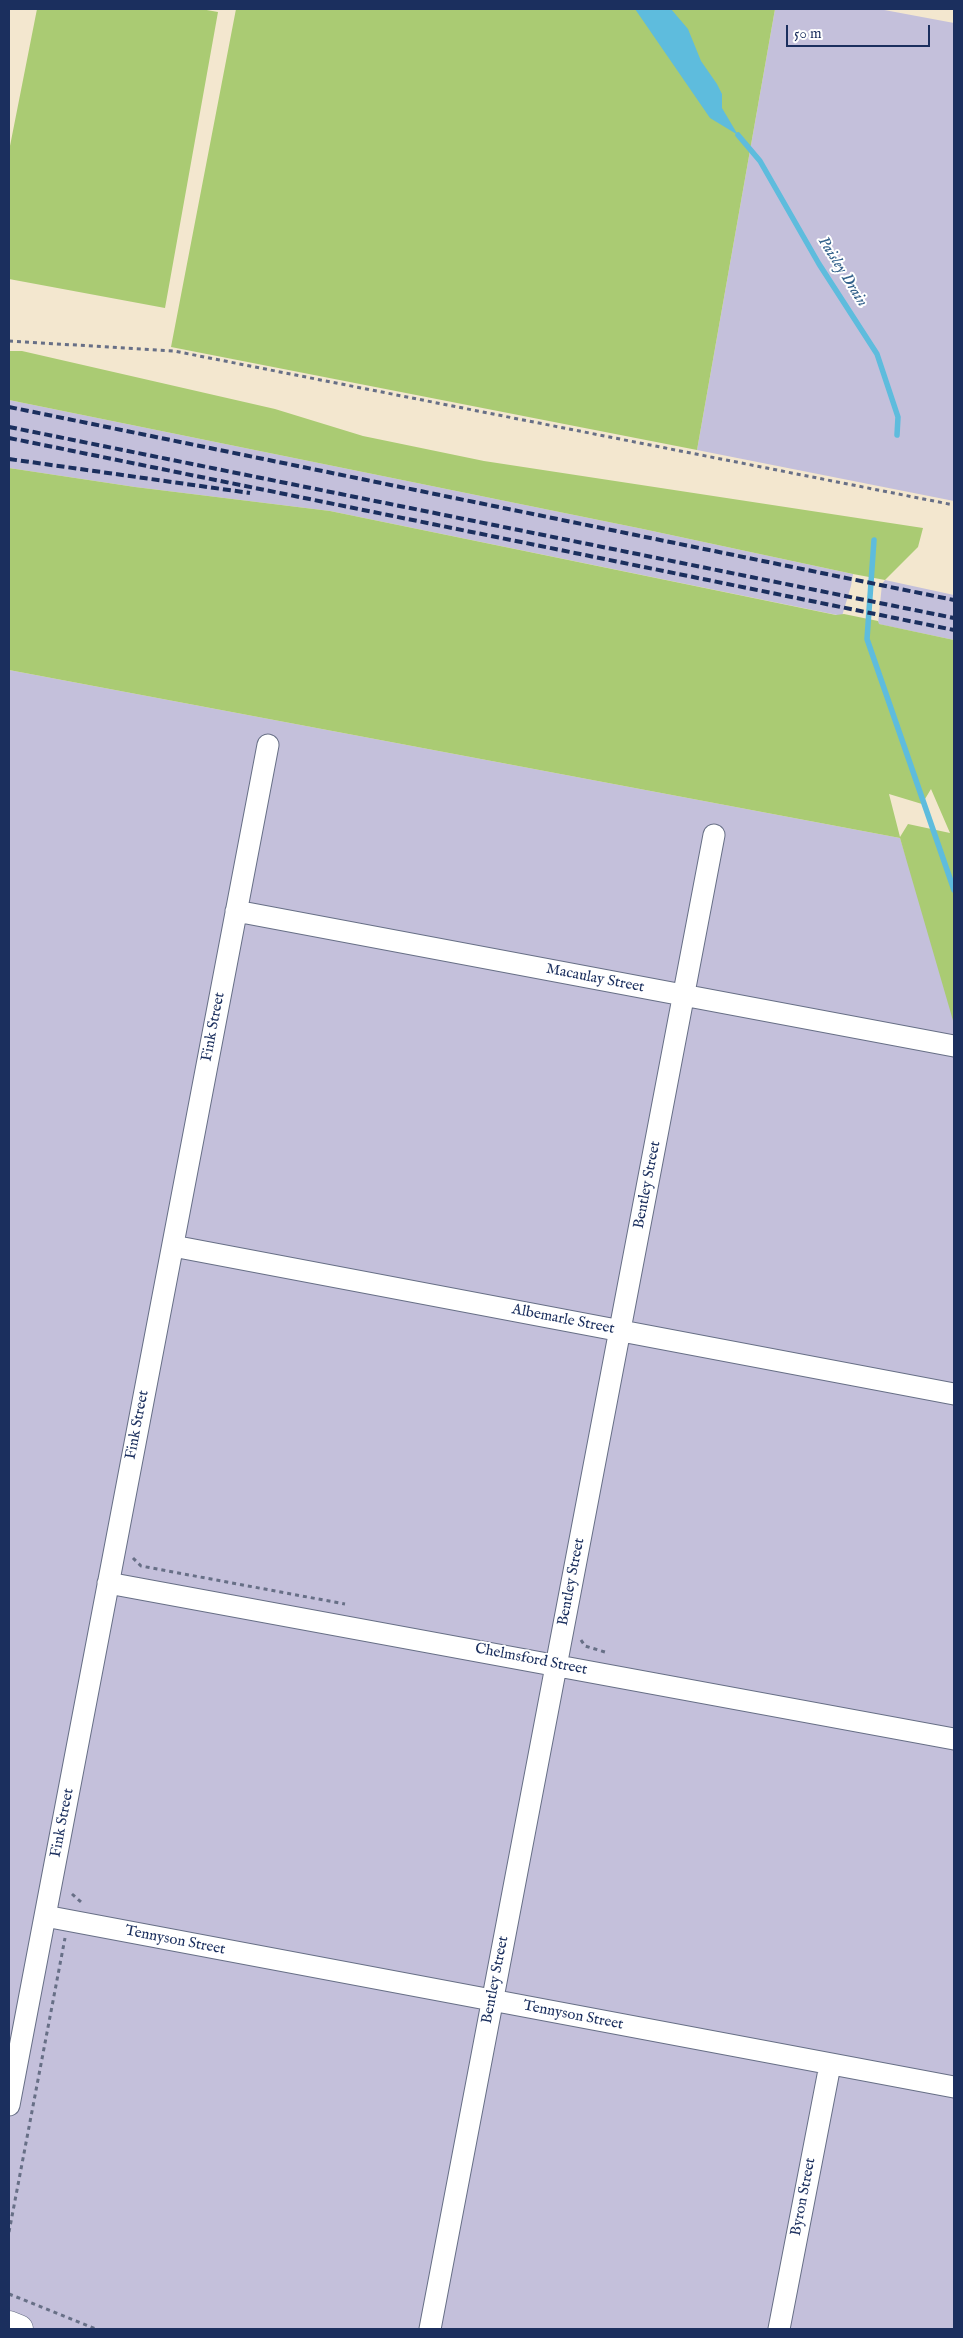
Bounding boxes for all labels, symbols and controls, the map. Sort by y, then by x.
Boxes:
scale bar [788,15,932,47]
text: 50 m [794,24,822,43]
water label: Paisley Drain [813,233,871,311]
street label: Macaulay Street [544,961,646,997]
street label: Fink Street [198,991,230,1063]
street label: Bentley Street [631,1140,665,1230]
street label: Albemarle Street [510,1301,616,1339]
street label: Fink Street [122,1389,154,1461]
street label: Bentley Street [555,1537,589,1627]
street label: Chelmsford Street [473,1640,589,1680]
street label: Fink Street [47,1787,79,1859]
street label: Tennyson Street [123,1922,227,1960]
street label: Bentley Street [479,1935,513,2025]
street label: Tennyson Street [521,1997,625,2035]
street label: Byron Street [788,2156,820,2238]

